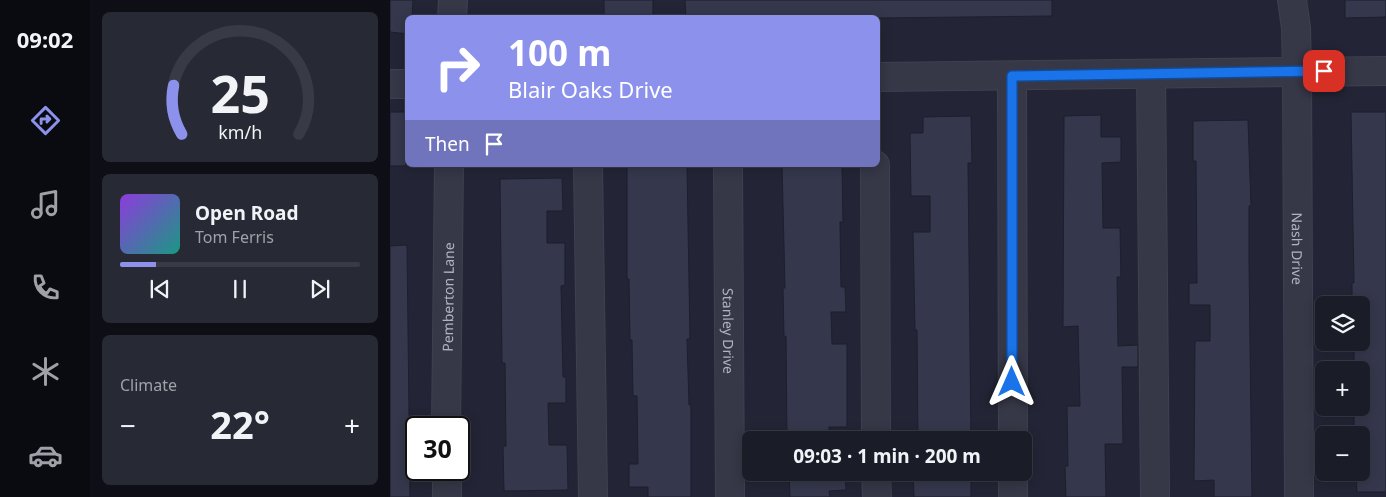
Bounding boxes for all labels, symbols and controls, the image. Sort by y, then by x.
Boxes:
text: 09:02 [17,24,73,54]
text: 100 m [508,29,611,76]
icon: right [425,35,490,100]
pin [1303,50,1345,92]
text: 25 [210,57,270,128]
icon: arrive [1310,57,1338,85]
text: Blair Oaks Drive [508,74,673,104]
icon: directions [28,103,63,138]
text: km/h [218,120,262,144]
icon: arrive [480,130,508,158]
text: Then [425,131,470,157]
icon: music [28,187,63,222]
text: Open Road [195,200,298,226]
street label: Nash Drive [1288,213,1308,285]
text: Tom Ferris [195,226,274,248]
street label: Pemberton Lane [437,242,458,352]
icon: phone [28,270,63,305]
icon: previous [146,275,174,303]
icon: pause [226,275,254,303]
icon: next [306,275,334,303]
street label: Stanley Drive [719,288,739,374]
map controls [1315,296,1370,481]
button: layers [1315,296,1370,351]
icon: climate [28,354,63,389]
position arrow [985,355,1037,407]
button: + [1315,361,1370,416]
text: Climate [120,374,177,396]
text: 22° [210,398,270,450]
text: − [120,406,136,444]
text: + [344,406,360,444]
speed limit sign: 30 [405,416,470,481]
button: − [1315,426,1370,481]
icon: car [28,438,63,473]
text: 09:03 · 1 min · 200 m [793,443,981,469]

